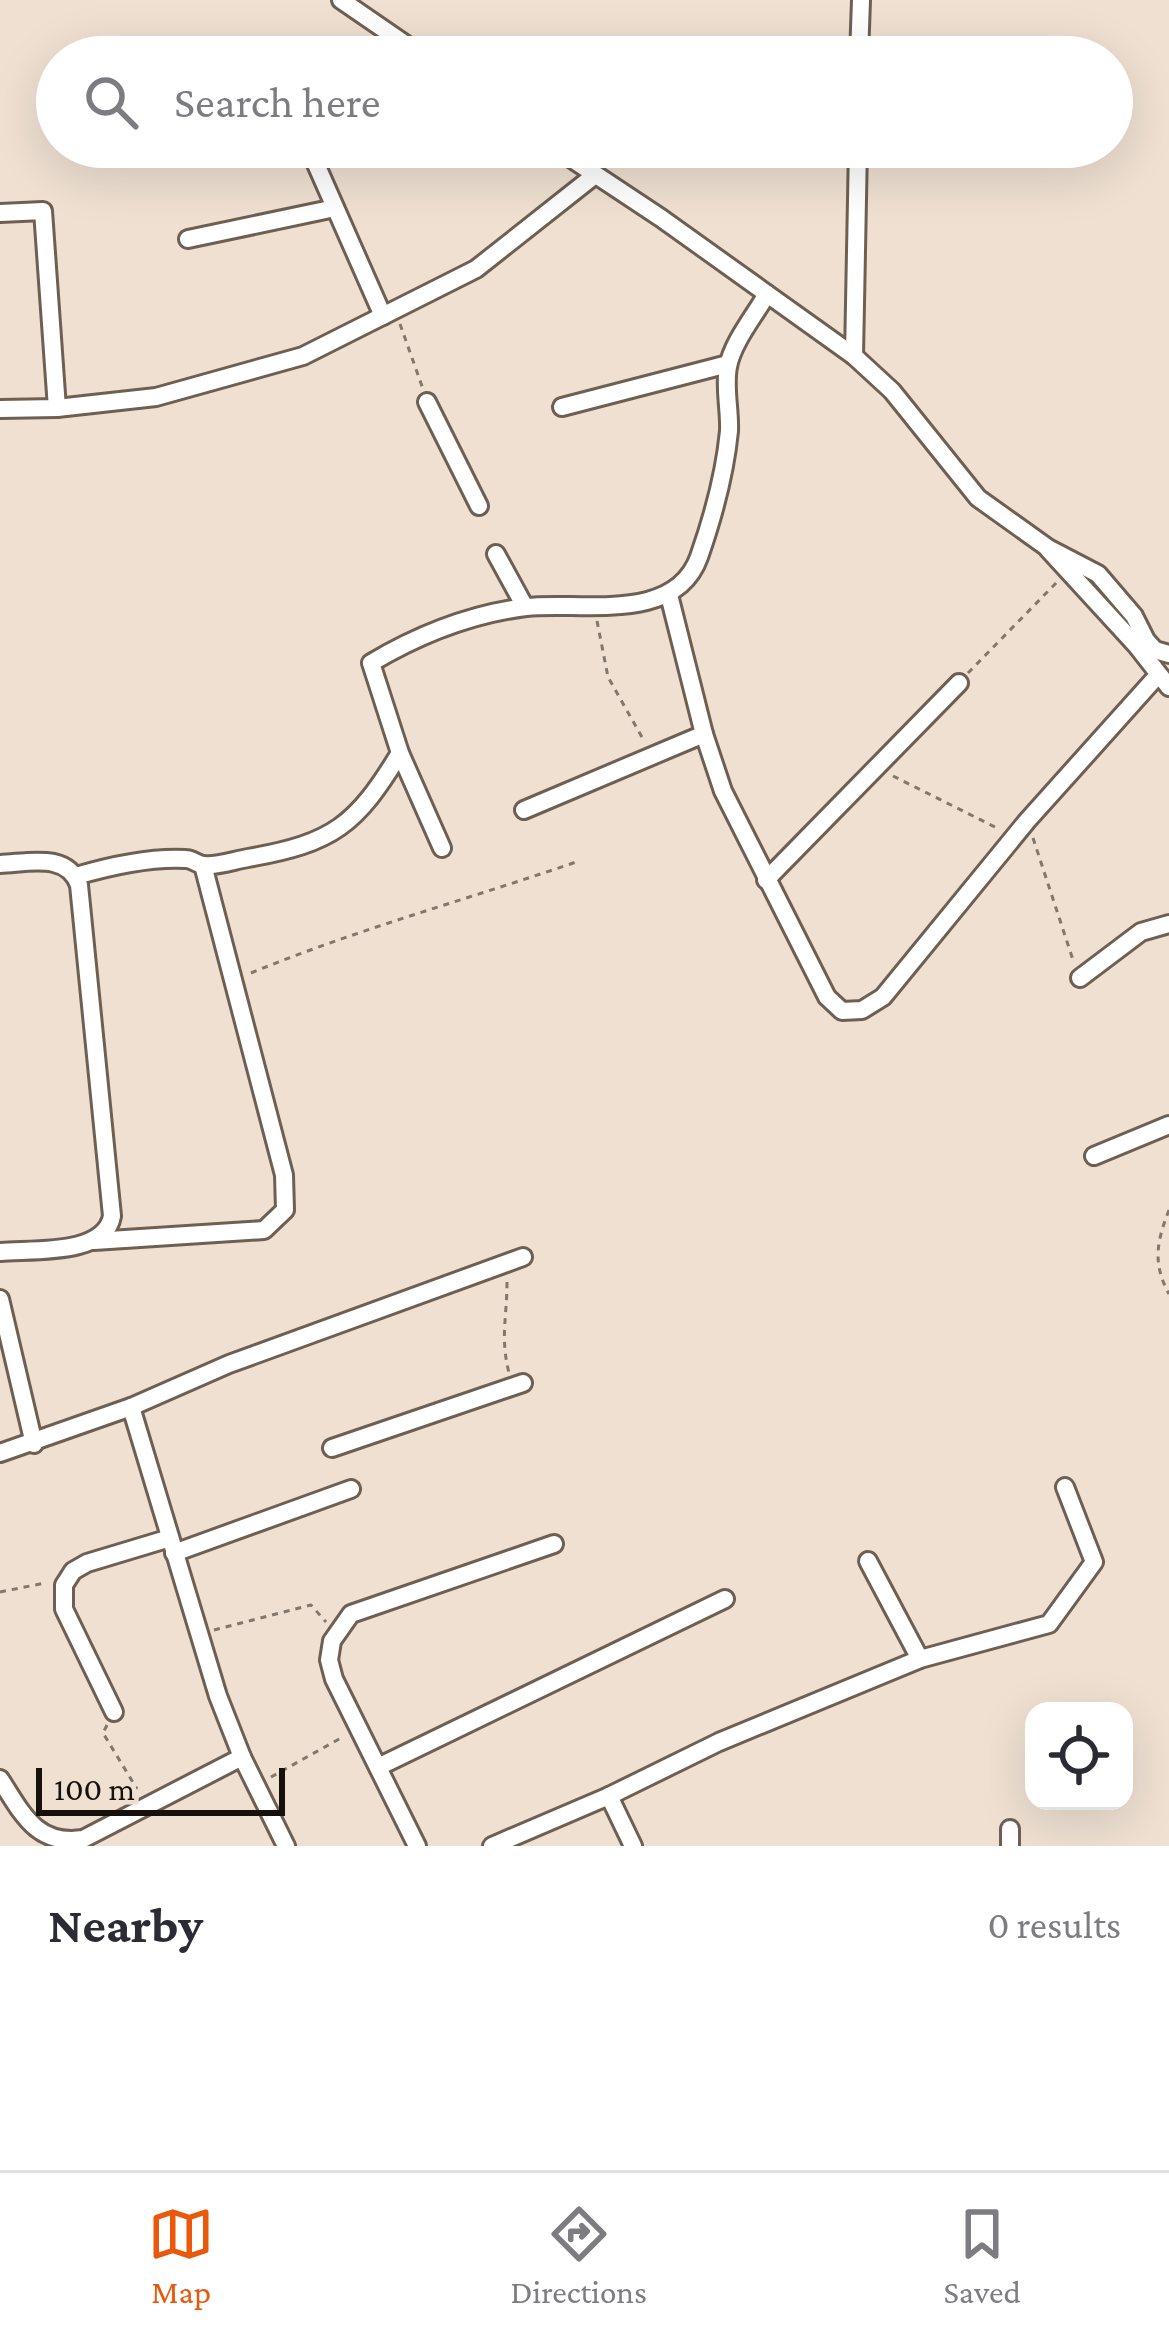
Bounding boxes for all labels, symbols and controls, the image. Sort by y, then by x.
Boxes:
search box [36,36,1133,168]
icon: search [78,69,144,135]
text: Search here [174,77,381,127]
map controls [1025,1702,1133,1810]
button: locate [1025,1702,1133,1810]
scale bar [36,1762,285,1815]
text: 100 m [54,1770,135,1807]
text: Nearby [48,1896,203,1953]
text: 0 results [987,1903,1121,1946]
tab: Map [148,2201,214,2310]
tab: Directions [511,2201,647,2310]
tab: Saved [943,2201,1021,2310]

